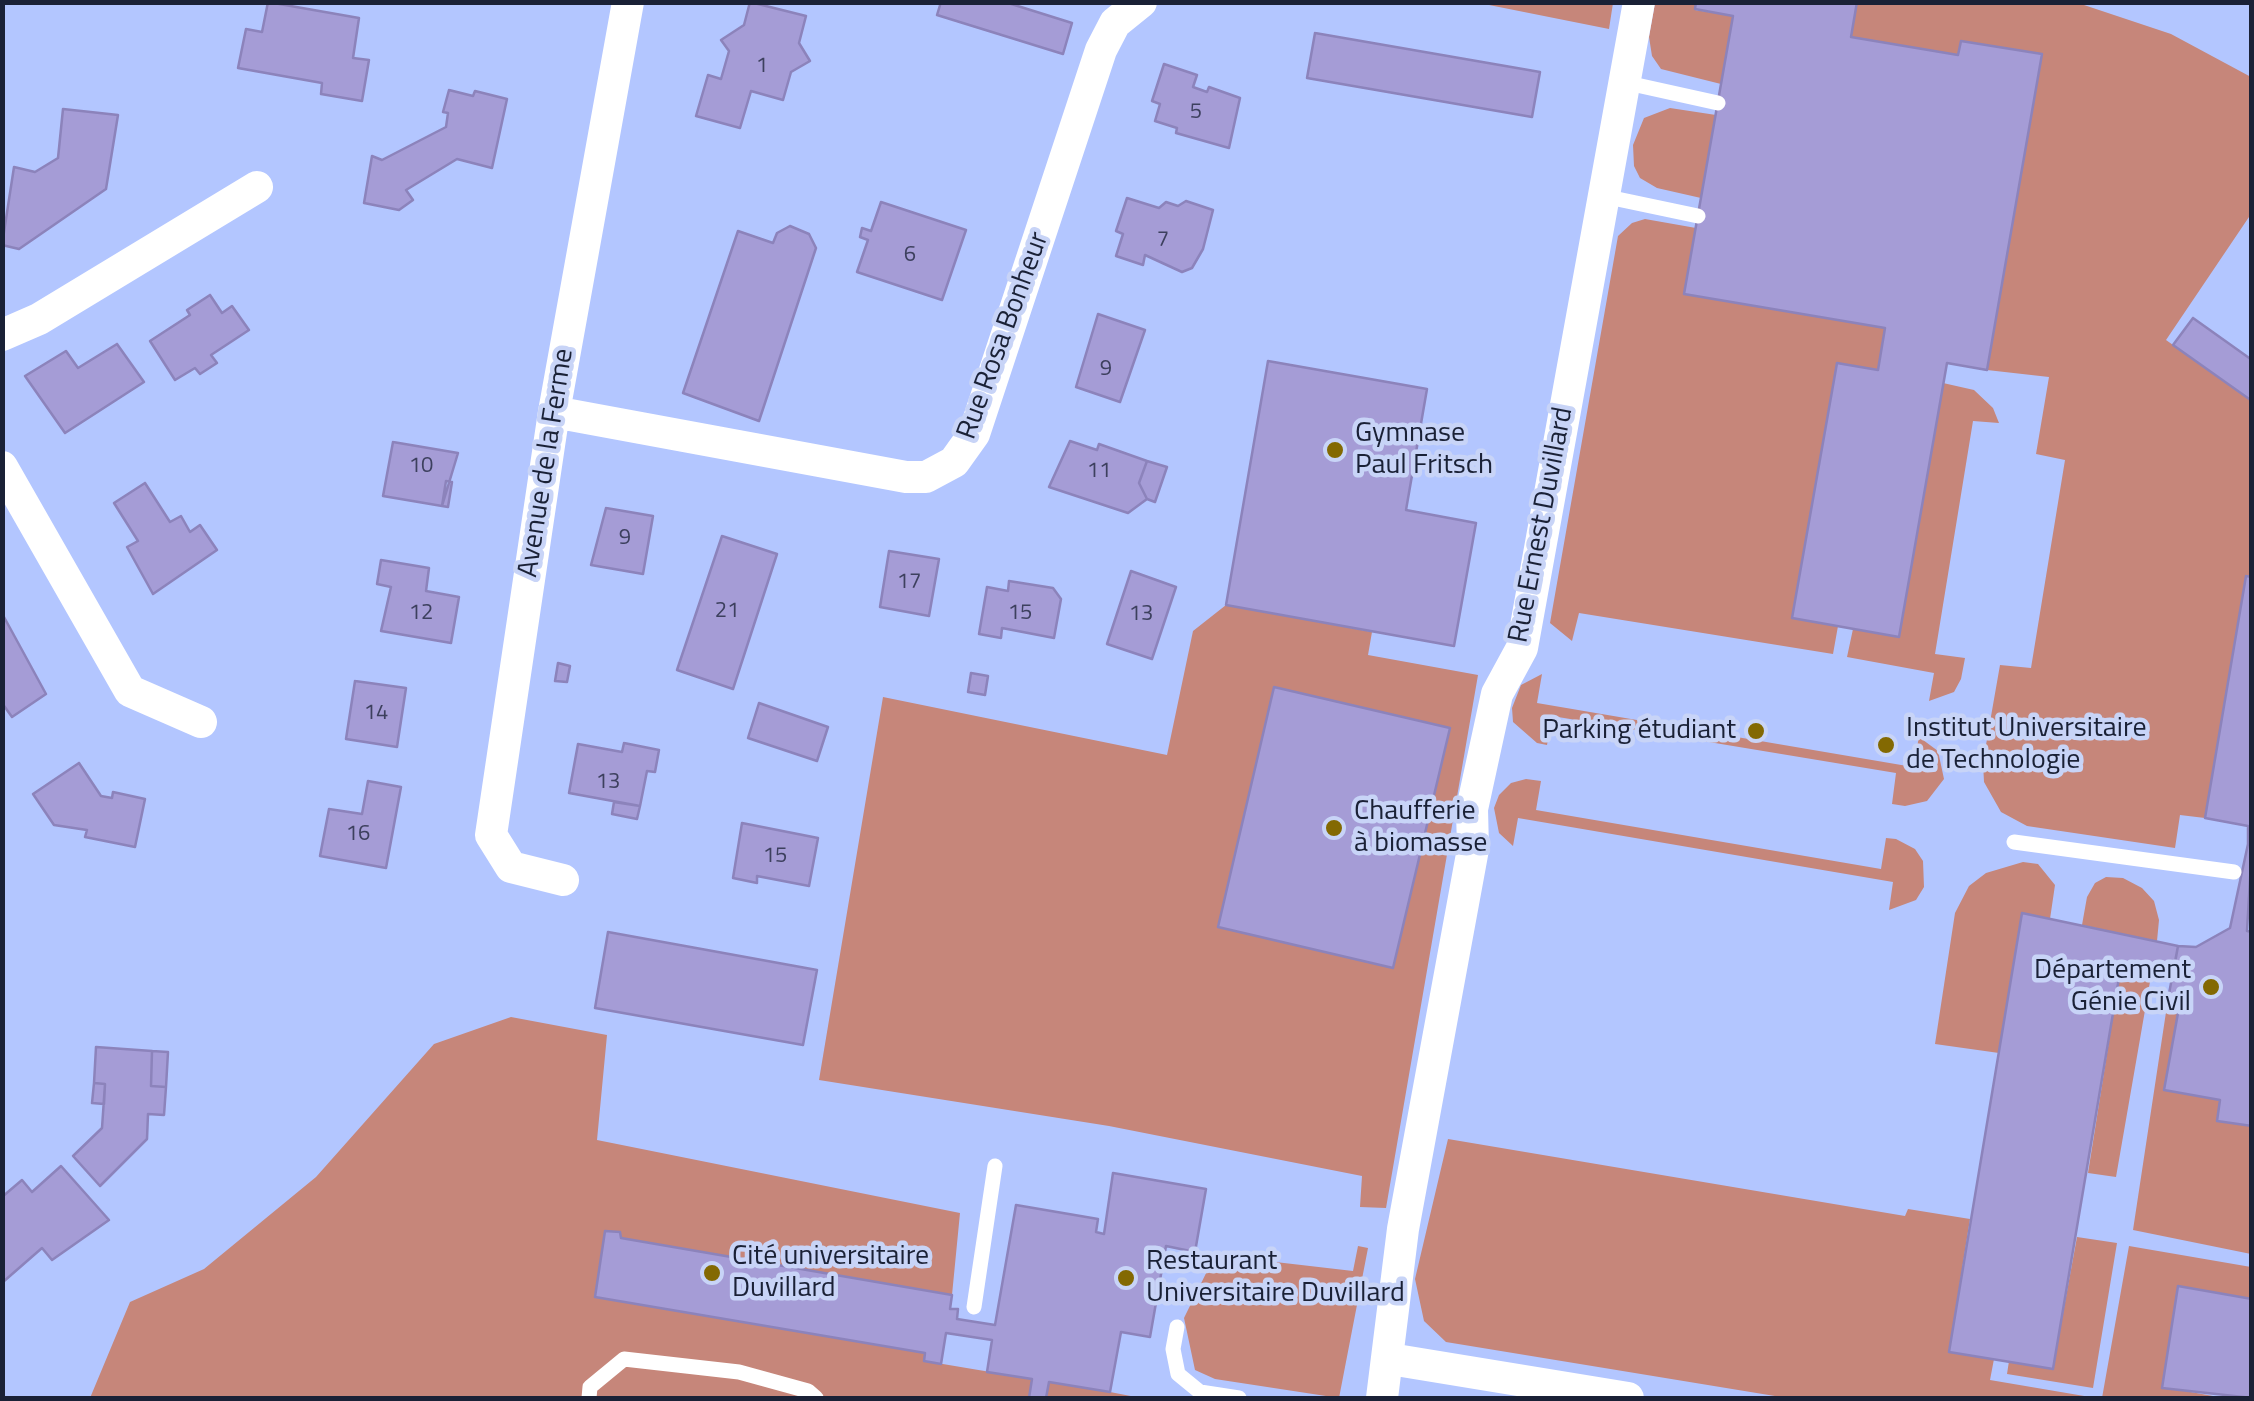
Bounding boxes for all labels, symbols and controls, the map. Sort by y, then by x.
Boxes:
house number: 1 [756,54,768,80]
house number: 5 [1190,100,1202,126]
street label: Rue Rosa Bonheur [951,228,1057,444]
house number: 7 [1157,228,1169,254]
house number: 6 [904,243,916,269]
street label: Avenue de la Ferme [512,346,582,580]
house number: 9 [1100,357,1112,383]
street label: Rue Ernest Duvillard [1503,404,1581,646]
place label: Gymnase Paul Fritsch [1355,417,1493,483]
marker: Gymnase Paul Fritsch [1324,439,1346,461]
house number: 10 [409,454,433,480]
house number: 11 [1087,459,1111,485]
house number: 9 [619,526,631,552]
house number: 17 [897,570,921,596]
house number: 21 [715,599,739,625]
house number: 12 [409,601,433,627]
house number: 15 [1008,601,1032,627]
house number: 13 [1129,602,1153,628]
house number: 14 [364,701,388,727]
place label: Institut Universitaire de Technologie [1906,712,2147,778]
place label: Parking étudiant [1542,714,1736,748]
marker: Parking étudiant [1745,720,1767,742]
marker: Institut Universitaire de Technologie [1875,734,1897,756]
house number: 13 [596,770,620,796]
place label: Chaufferie à biomasse [1354,795,1487,861]
marker: Chaufferie à biomasse [1323,817,1345,839]
house number: 16 [346,822,370,848]
house number: 15 [763,844,787,870]
place label: Département Génie Civil [2034,954,2191,1020]
marker: Département Génie Civil [2200,976,2222,998]
place label: Cité universitaire Duvillard [732,1240,929,1306]
place label: Restaurant Universitaire Duvillard [1146,1245,1405,1311]
marker: Cité universitaire Duvillard [701,1262,723,1284]
marker: Restaurant Universitaire Duvillard [1115,1267,1137,1289]

